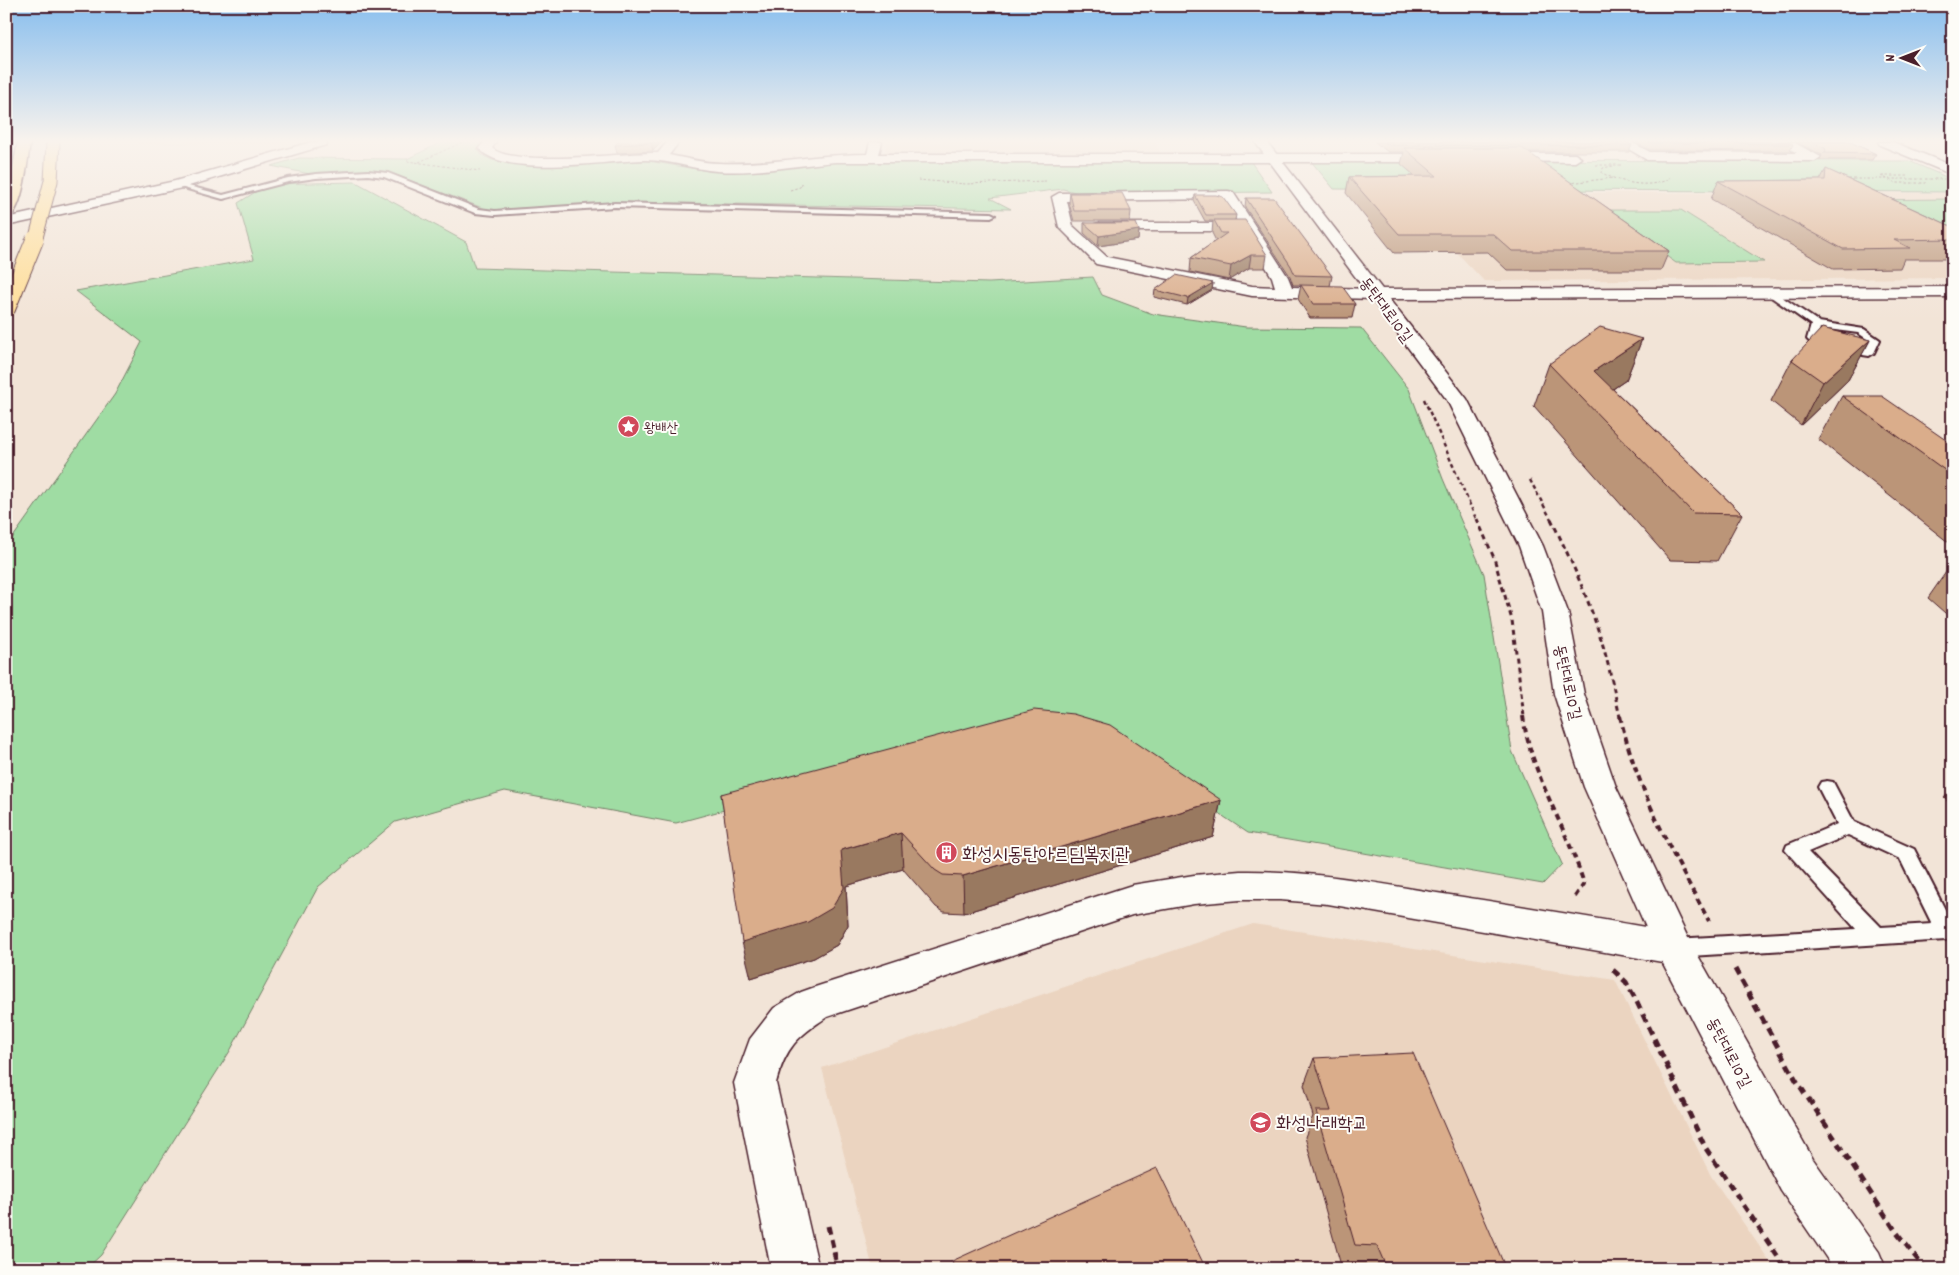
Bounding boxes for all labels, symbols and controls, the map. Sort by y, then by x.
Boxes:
north arrow [1876,32,1926,82]
text: N [1881,54,1901,61]
street label: 동탄대로10길 [1353,273,1417,348]
place icon: 왕배산 [616,415,640,439]
place label: 왕배산 [644,419,679,439]
street label: 동탄대로10길 [1547,643,1586,723]
building icon: 화성시동탄아르딤복지관 [934,841,958,865]
place label: 화성시동탄아르딤복지관 [962,843,1130,870]
street label: 동탄대로10길 [1700,1014,1756,1092]
school or university icon: 화성나래학교 [1248,1110,1272,1134]
place label: 화성나래학교 [1276,1112,1368,1139]

